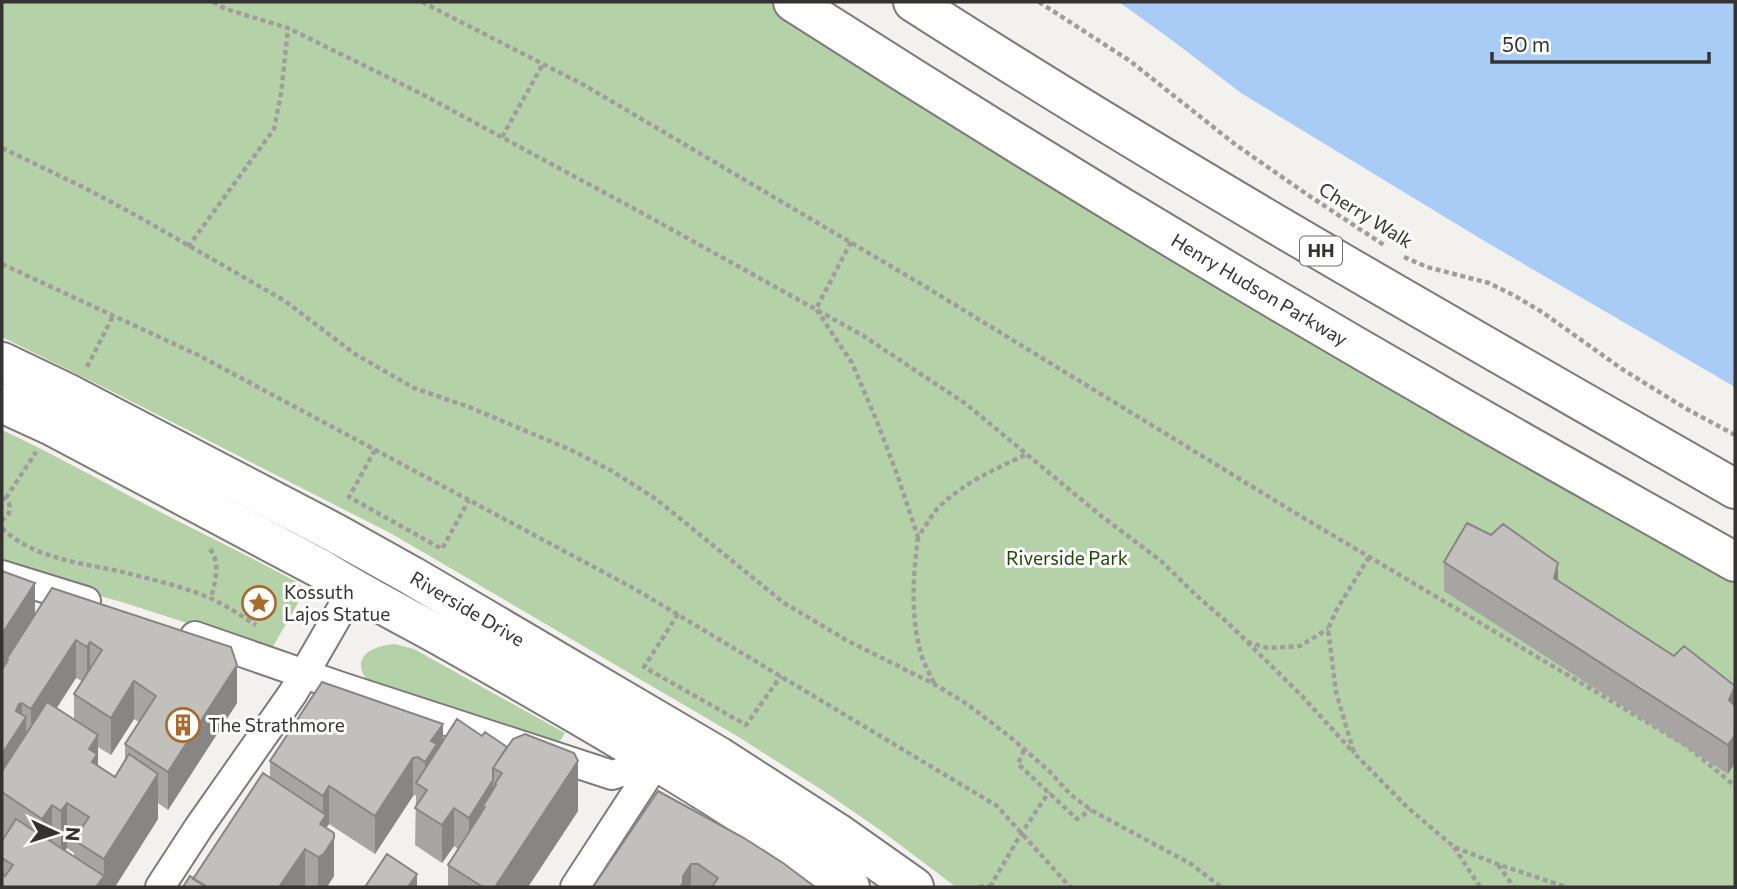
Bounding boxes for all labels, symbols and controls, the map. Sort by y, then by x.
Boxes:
scale bar [1492,21,1709,65]
text: 50 m [1502,31,1550,56]
street label: Cherry Walk [1315,177,1417,252]
street label: Henry Hudson Parkway [1167,228,1352,350]
road number: HH [1300,236,1342,265]
park label: Riverside Park [1006,546,1128,569]
street label: Riverside Drive [407,566,529,651]
place label: Kossuth Lajos Statue [284,580,390,625]
place icon: Kossuth Lajos Statue [240,584,278,622]
building icon: The Strathmore [164,706,202,744]
place label: The Strathmore [208,713,345,736]
north arrow [21,798,91,868]
text: N [61,826,85,842]

